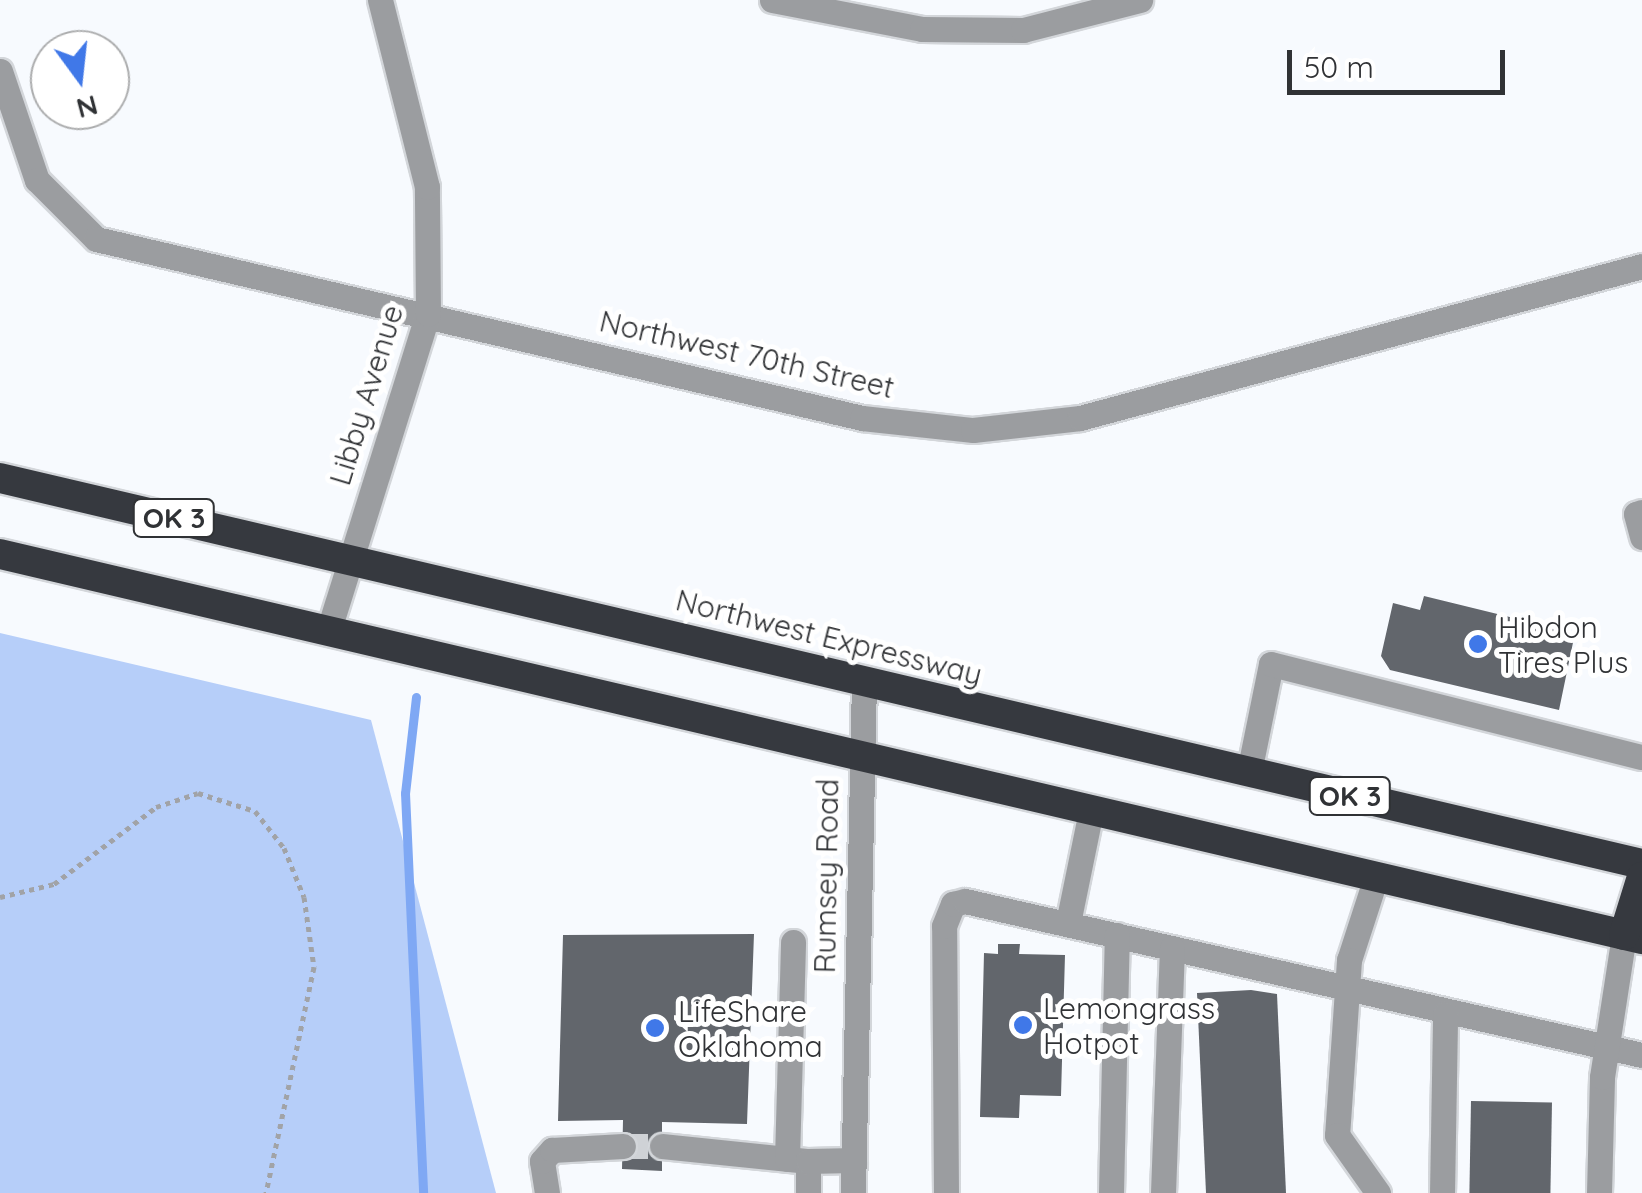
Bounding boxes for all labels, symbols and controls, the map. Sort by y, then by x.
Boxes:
north arrow [30,30,130,130]
scale bar [1292,30,1510,92]
text: 50 m [1304,48,1374,86]
text: N [73,88,102,127]
street label: Libby Avenue [322,301,410,489]
street label: Northwest 70th Street [596,303,898,405]
road number: OK 3 [132,495,216,541]
street label: Northwest Expressway [672,582,986,692]
place label: Hibdon Tires Plus [1498,609,1628,680]
marker: Hibdon Tires Plus [1467,633,1489,655]
road number: OK 3 [1308,773,1392,819]
street label: Rumsey Road [806,778,846,974]
place label: Lemongrass Hotpot [1043,990,1215,1060]
place label: LifeShare Oklahoma [678,993,823,1064]
marker: Lemongrass Hotpot [1012,1014,1034,1036]
marker: LifeShare Oklahoma [642,1015,668,1041]

